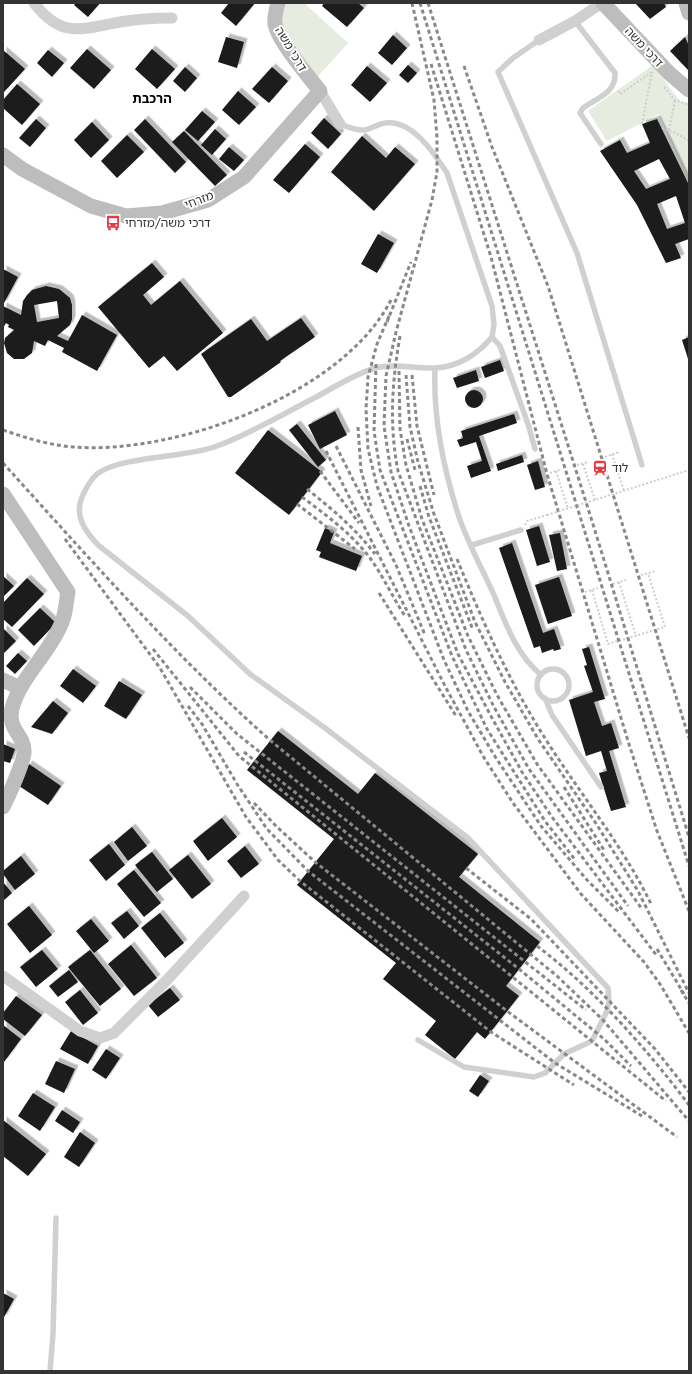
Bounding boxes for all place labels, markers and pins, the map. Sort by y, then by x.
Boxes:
bus stop icon: דרכי משה/מזרחי [104,214,122,232]
place label: דרכי משה/מזרחי [125,214,211,232]
station icon: לוד [591,459,609,477]
place label: לוד [612,459,628,477]

